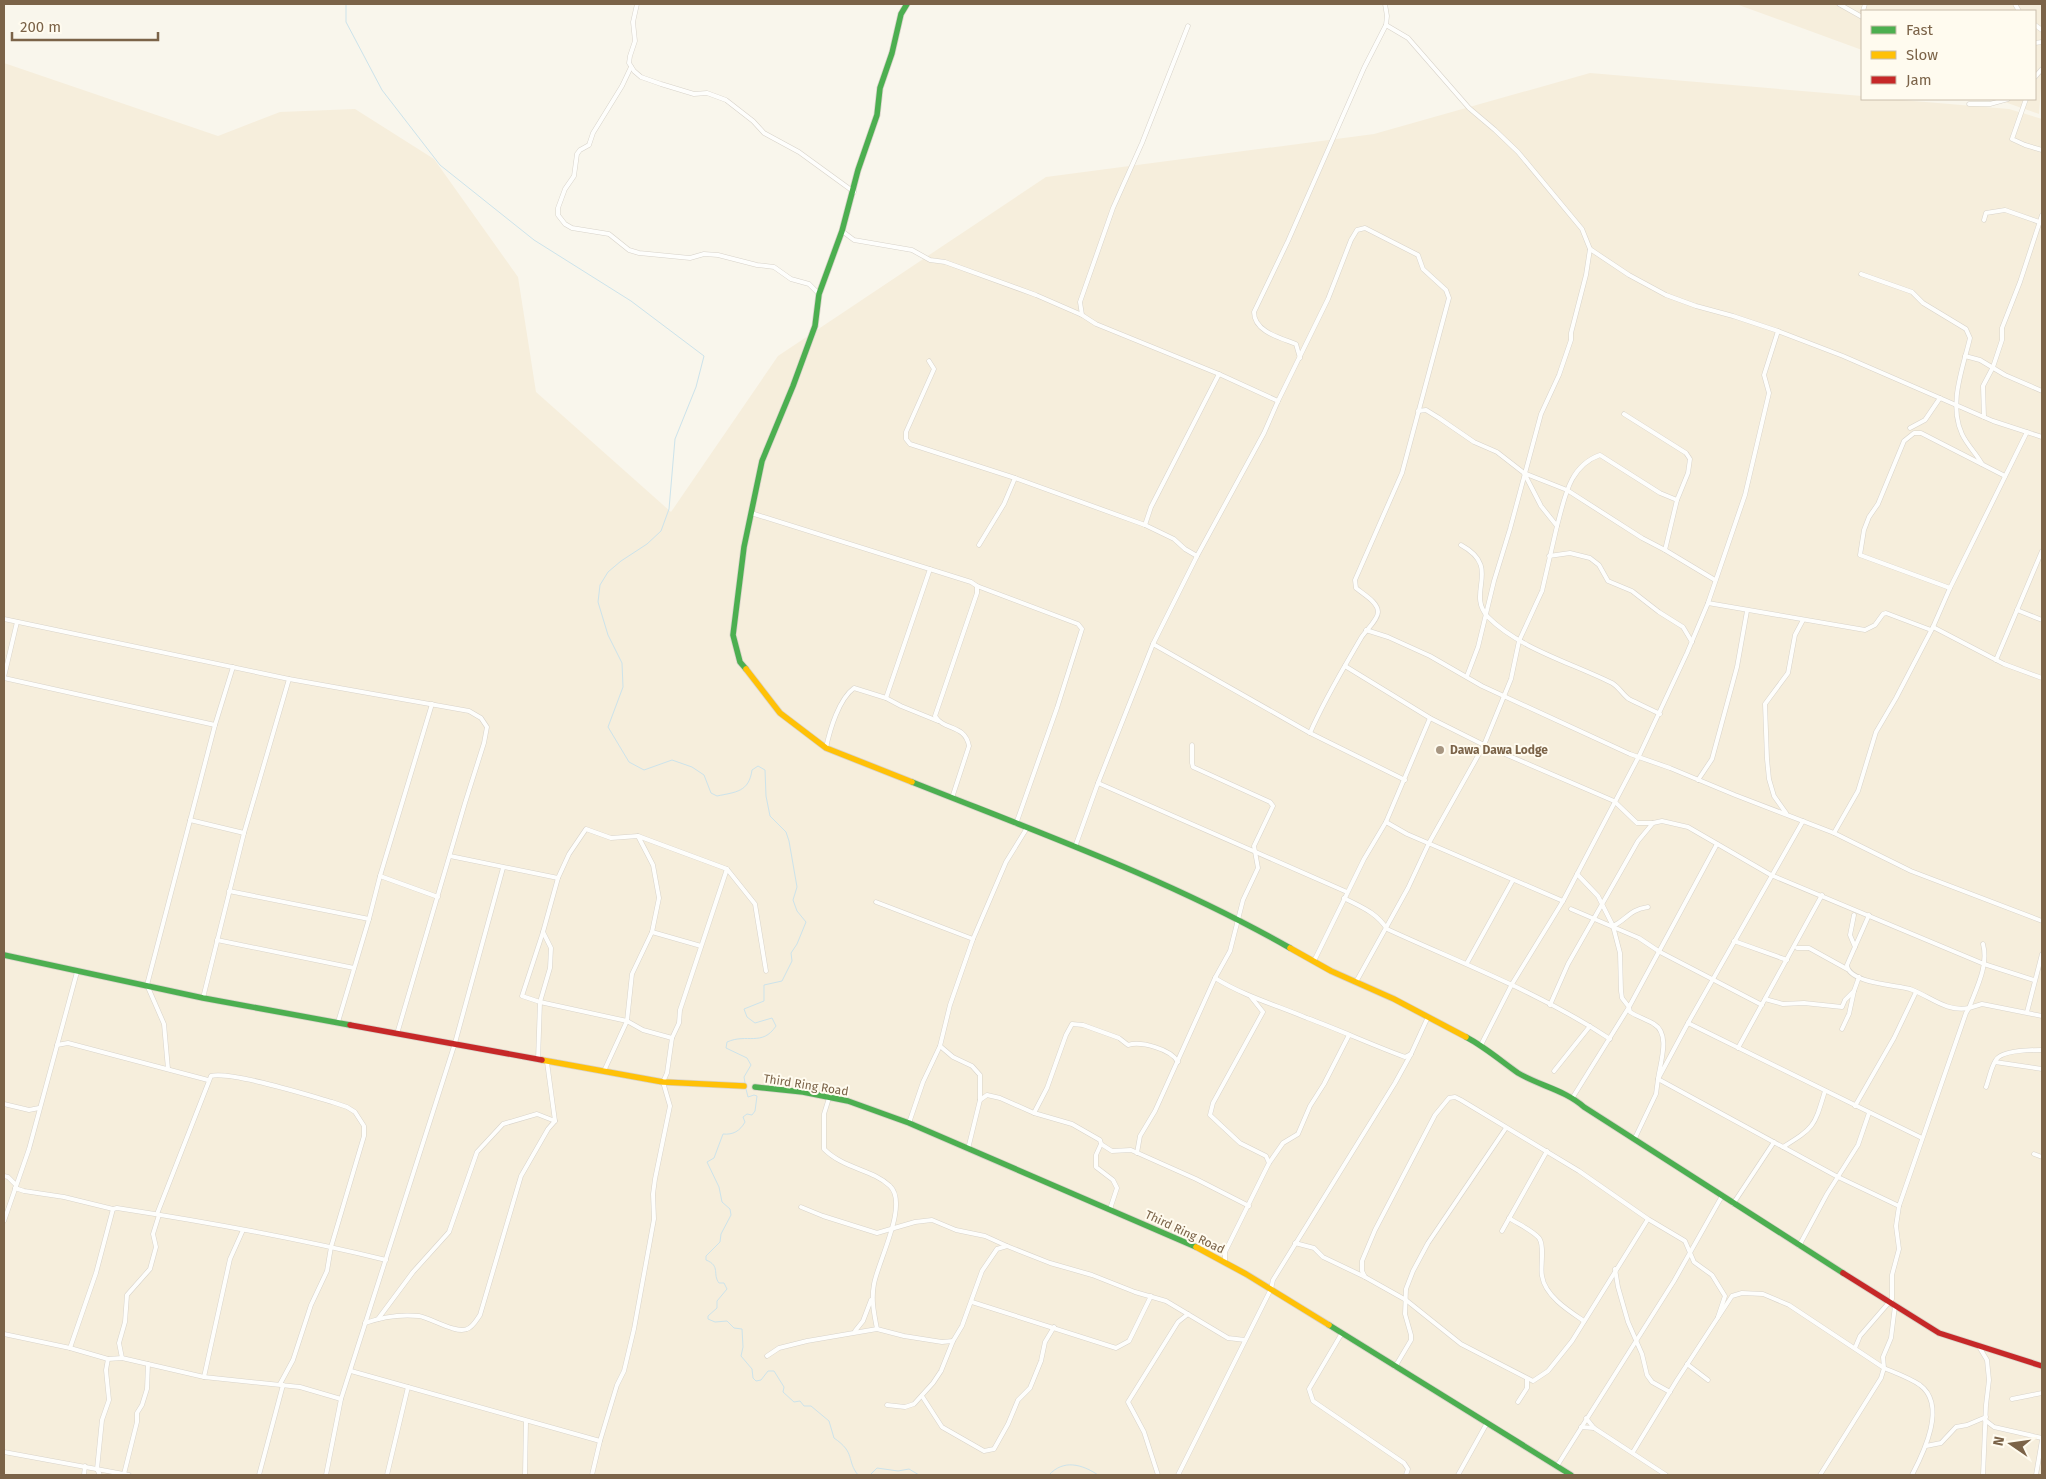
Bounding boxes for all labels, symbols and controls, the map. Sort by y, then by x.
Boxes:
scale bar [12,10,159,42]
legend [1861,10,2036,100]
text: 200 m [20,18,61,36]
text: Fast [1906,21,1933,39]
text: Slow [1906,46,1938,64]
text: Jam [1906,71,1932,89]
place label: Dawa Dawa Lodge [1450,743,1548,757]
marker: Dawa Dawa Lodge [1434,744,1446,756]
street label: Third Ring Road [762,1071,850,1099]
street label: Third Ring Road [1143,1207,1227,1257]
north arrow [1986,1419,2036,1469]
text: N [1989,1435,2008,1448]

